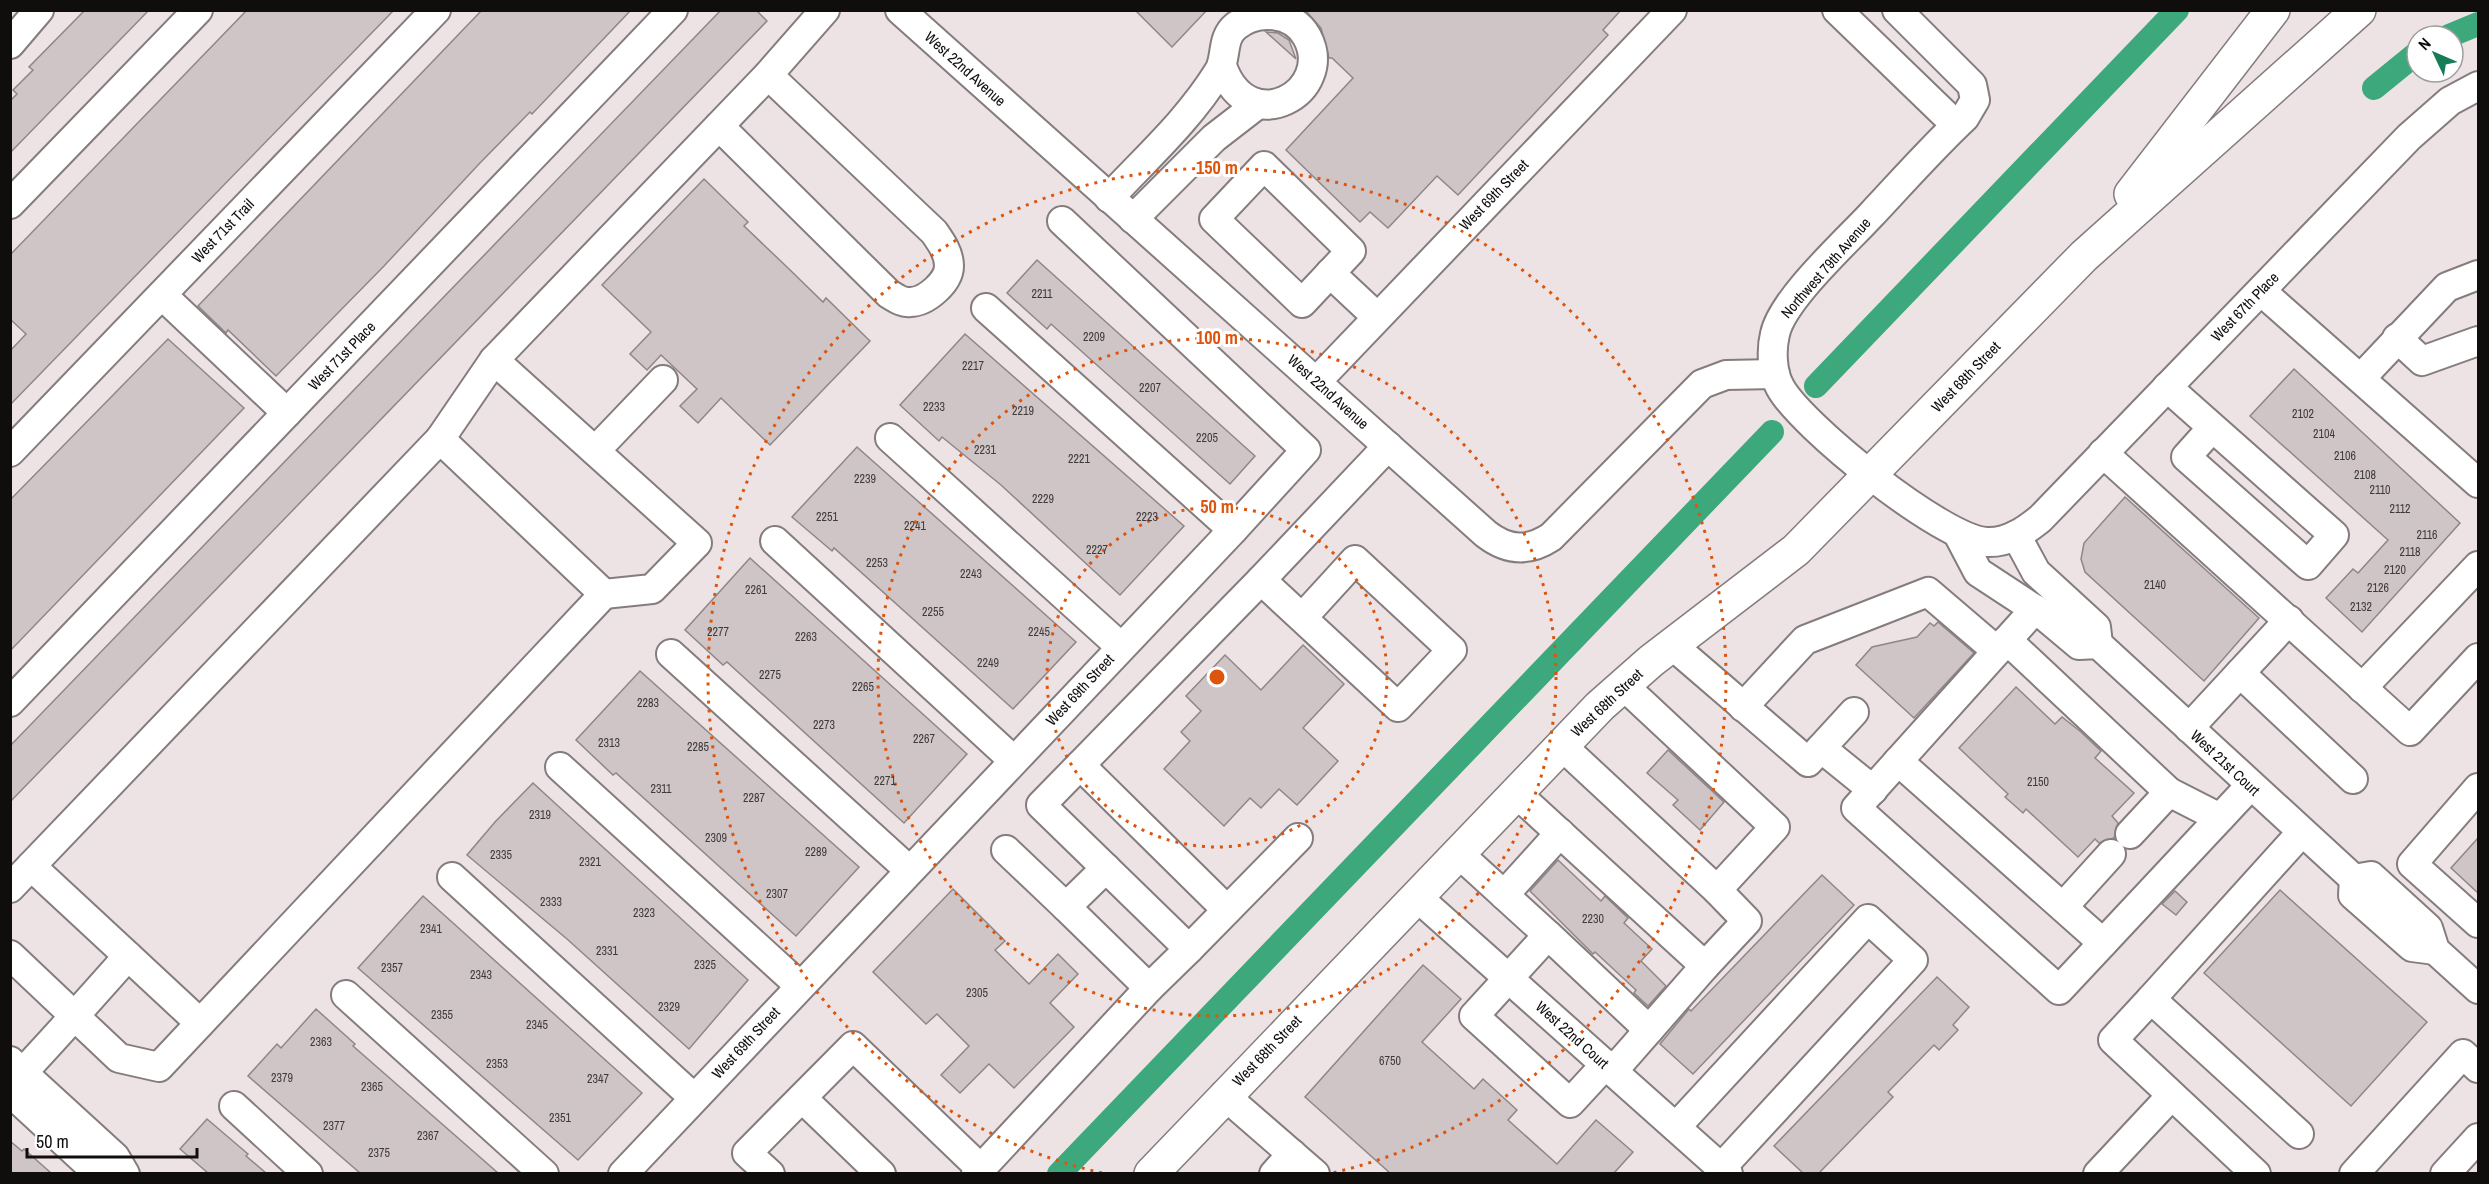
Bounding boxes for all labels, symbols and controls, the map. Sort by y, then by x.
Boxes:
north arrow [2405,24,2465,84]
street label: West 22nd Avenue [920,26,1011,111]
text: N [2413,33,2435,55]
street label: West 69th Street [1454,154,1533,235]
text: 150 m [1196,155,1238,180]
street label: West 71st Trail [187,194,259,267]
street label: Northwest 79th Avenue [1776,213,1875,322]
street label: West 67th Place [2206,267,2283,346]
house number: 2211 [1031,286,1053,302]
street label: West 71st Place [303,316,380,395]
text: 100 m [1196,325,1238,350]
house number: 2209 [1083,329,1105,345]
street label: West 68th Street [1926,336,2005,417]
street label: West 22nd Avenue [1283,349,1374,434]
house number: 2217 [962,358,984,374]
house number: 2207 [1139,380,1161,396]
house number: 2233 [923,399,945,415]
house number: 2219 [1012,403,1034,419]
house number: 2102 [2292,406,2314,422]
house number: 2104 [2313,426,2335,442]
house number: 2205 [1196,430,1218,446]
house number: 2231 [974,442,996,458]
house number: 2106 [2334,448,2356,464]
house number: 2221 [1068,451,1090,467]
house number: 2108 [2354,467,2376,483]
house number: 2239 [854,471,876,487]
house number: 2110 [2369,482,2391,498]
house number: 2229 [1032,491,1054,507]
text: 50 m [1200,494,1234,519]
house number: 2112 [2389,501,2411,517]
house number: 2251 [816,509,838,525]
house number: 2223 [1136,509,1158,525]
house number: 2241 [904,518,926,534]
house number: 2116 [2416,527,2438,543]
house number: 2227 [1086,542,1108,558]
house number: 2118 [2399,544,2421,560]
house number: 2253 [866,555,888,571]
house number: 2120 [2384,562,2406,578]
house number: 2243 [960,566,982,582]
house number: 2140 [2144,577,2166,593]
house number: 2126 [2367,580,2389,596]
house number: 2261 [745,582,767,598]
house number: 2132 [2350,599,2372,615]
house number: 2255 [922,604,944,620]
house number: 2277 [707,624,729,640]
house number: 2245 [1028,624,1050,640]
house number: 2263 [795,629,817,645]
street label: West 69th Street [1041,649,1119,730]
house number: 2249 [977,655,999,671]
street label: West 68th Street [1566,663,1648,741]
house number: 2275 [759,667,781,683]
centre of rings [1207,667,1227,687]
house number: 2265 [852,679,874,695]
house number: 2283 [637,695,659,711]
house number: 2273 [813,717,835,733]
street label: West 21st Court [2186,725,2265,801]
house number: 2267 [913,731,935,747]
house number: 2313 [598,735,620,751]
house number: 2285 [687,739,709,755]
house number: 2271 [874,773,896,789]
house number: 2150 [2027,774,2049,790]
house number: 2311 [650,781,672,797]
house number: 2287 [743,790,765,806]
house number: 2319 [529,807,551,823]
house number: 2309 [705,830,727,846]
house number: 2289 [805,844,827,860]
house number: 2335 [490,847,512,863]
house number: 2321 [579,854,601,870]
house number: 2307 [766,886,788,902]
house number: 2333 [540,894,562,910]
house number: 2323 [633,905,655,921]
house number: 2230 [1582,911,1604,927]
house number: 2341 [420,921,442,937]
house number: 2331 [596,943,618,959]
house number: 2325 [694,957,716,973]
house number: 2357 [381,960,403,976]
house number: 2343 [470,967,492,983]
house number: 2305 [966,985,988,1001]
street label: West 22nd Court [1531,996,1614,1074]
house number: 2329 [658,999,680,1015]
street label: West 69th Street [707,1002,785,1083]
house number: 2355 [431,1007,453,1023]
street label: West 68th Street [1227,1010,1306,1091]
house number: 2345 [526,1017,548,1033]
house number: 2363 [310,1034,332,1050]
house number: 6750 [1379,1053,1401,1069]
house number: 2353 [486,1056,508,1072]
house number: 2379 [271,1070,293,1086]
house number: 2347 [587,1071,609,1087]
house number: 2365 [361,1079,383,1095]
house number: 2351 [549,1110,571,1126]
house number: 2377 [323,1118,345,1134]
scale bar [27,1121,196,1159]
house number: 2367 [417,1128,439,1144]
text: 50 m [36,1129,69,1154]
house number: 2375 [368,1145,390,1161]

